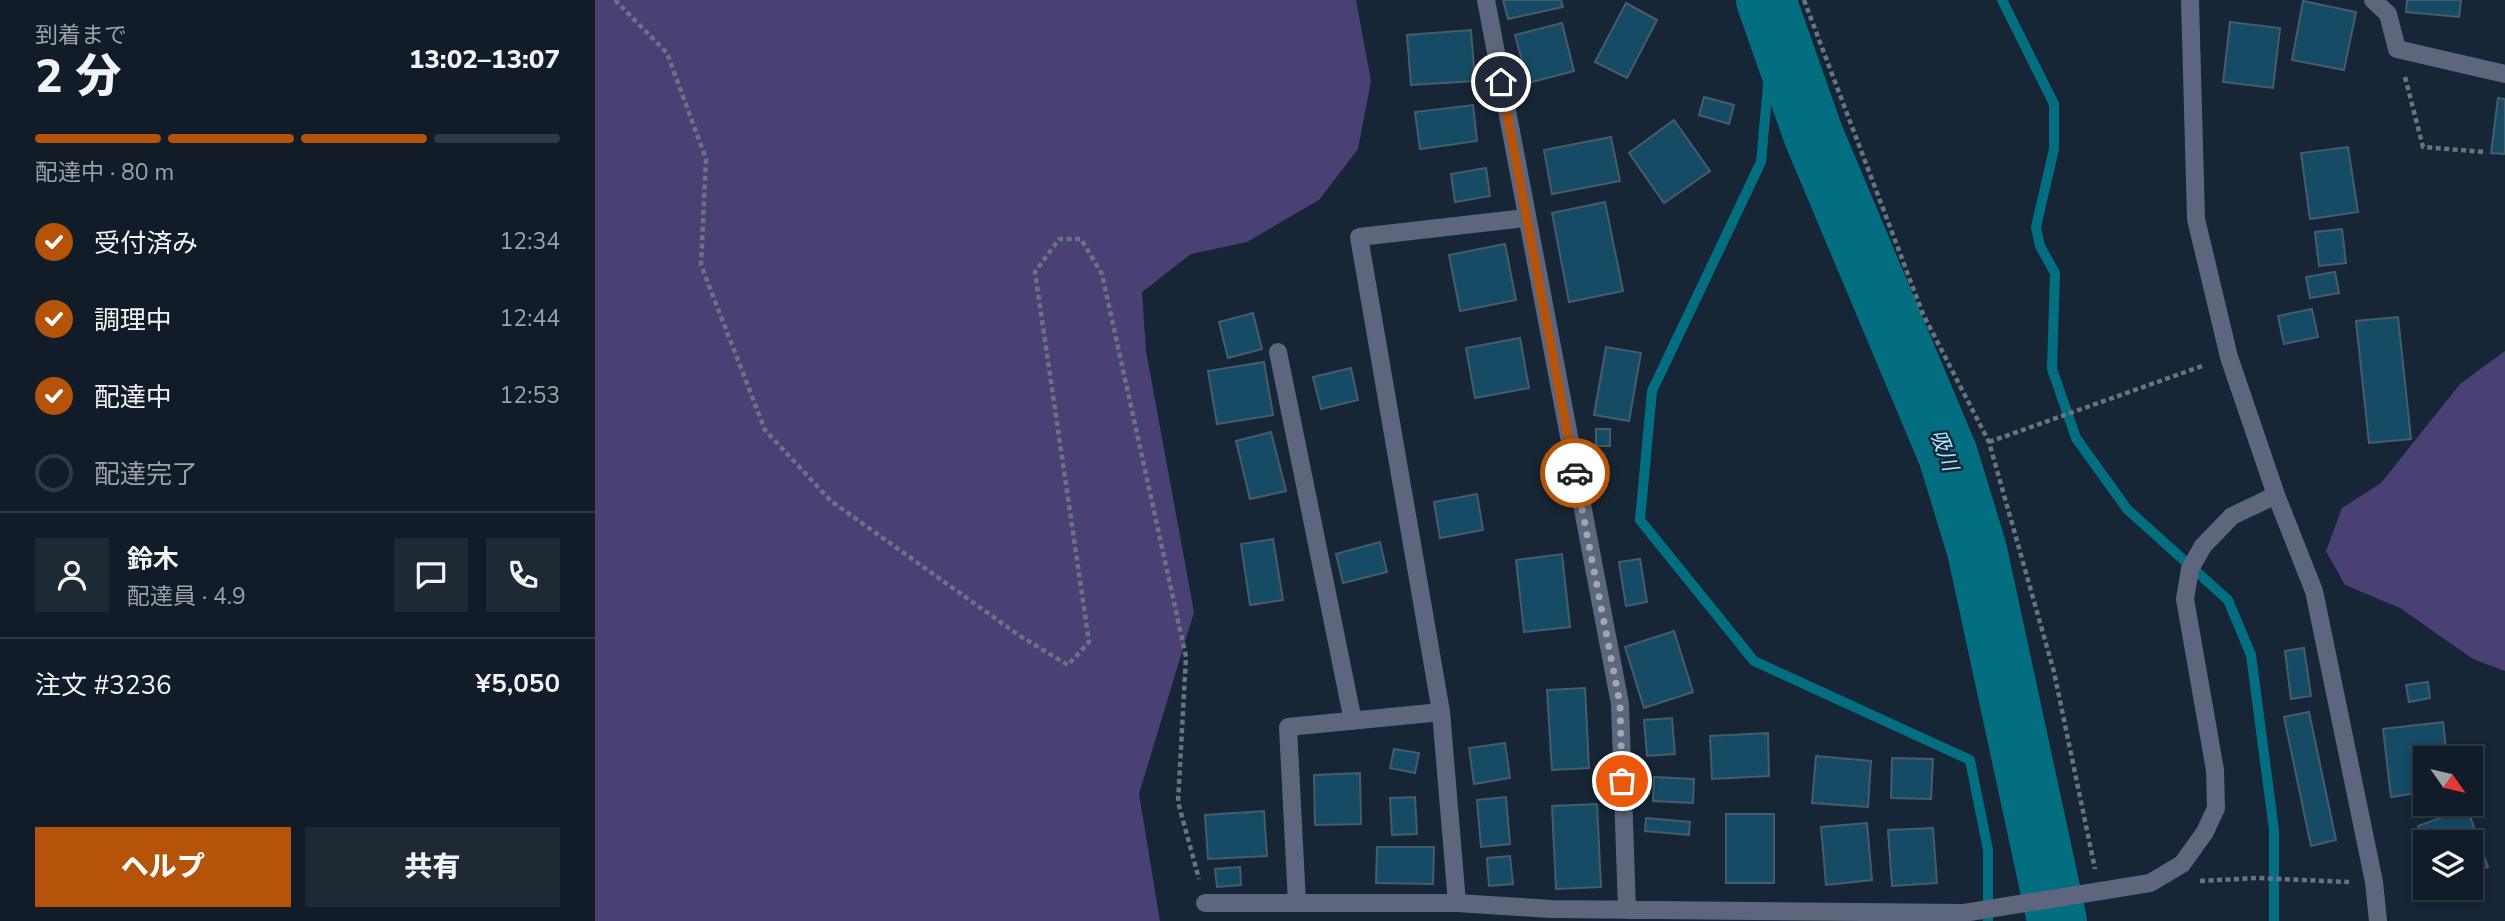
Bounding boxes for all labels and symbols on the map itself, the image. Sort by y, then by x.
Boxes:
pin [1471,52,1531,112]
water label: 吸川 [1924,425,1965,476]
courier [1540,438,1610,508]
north arrow [2413,746,2483,816]
pin [1592,751,1652,811]

